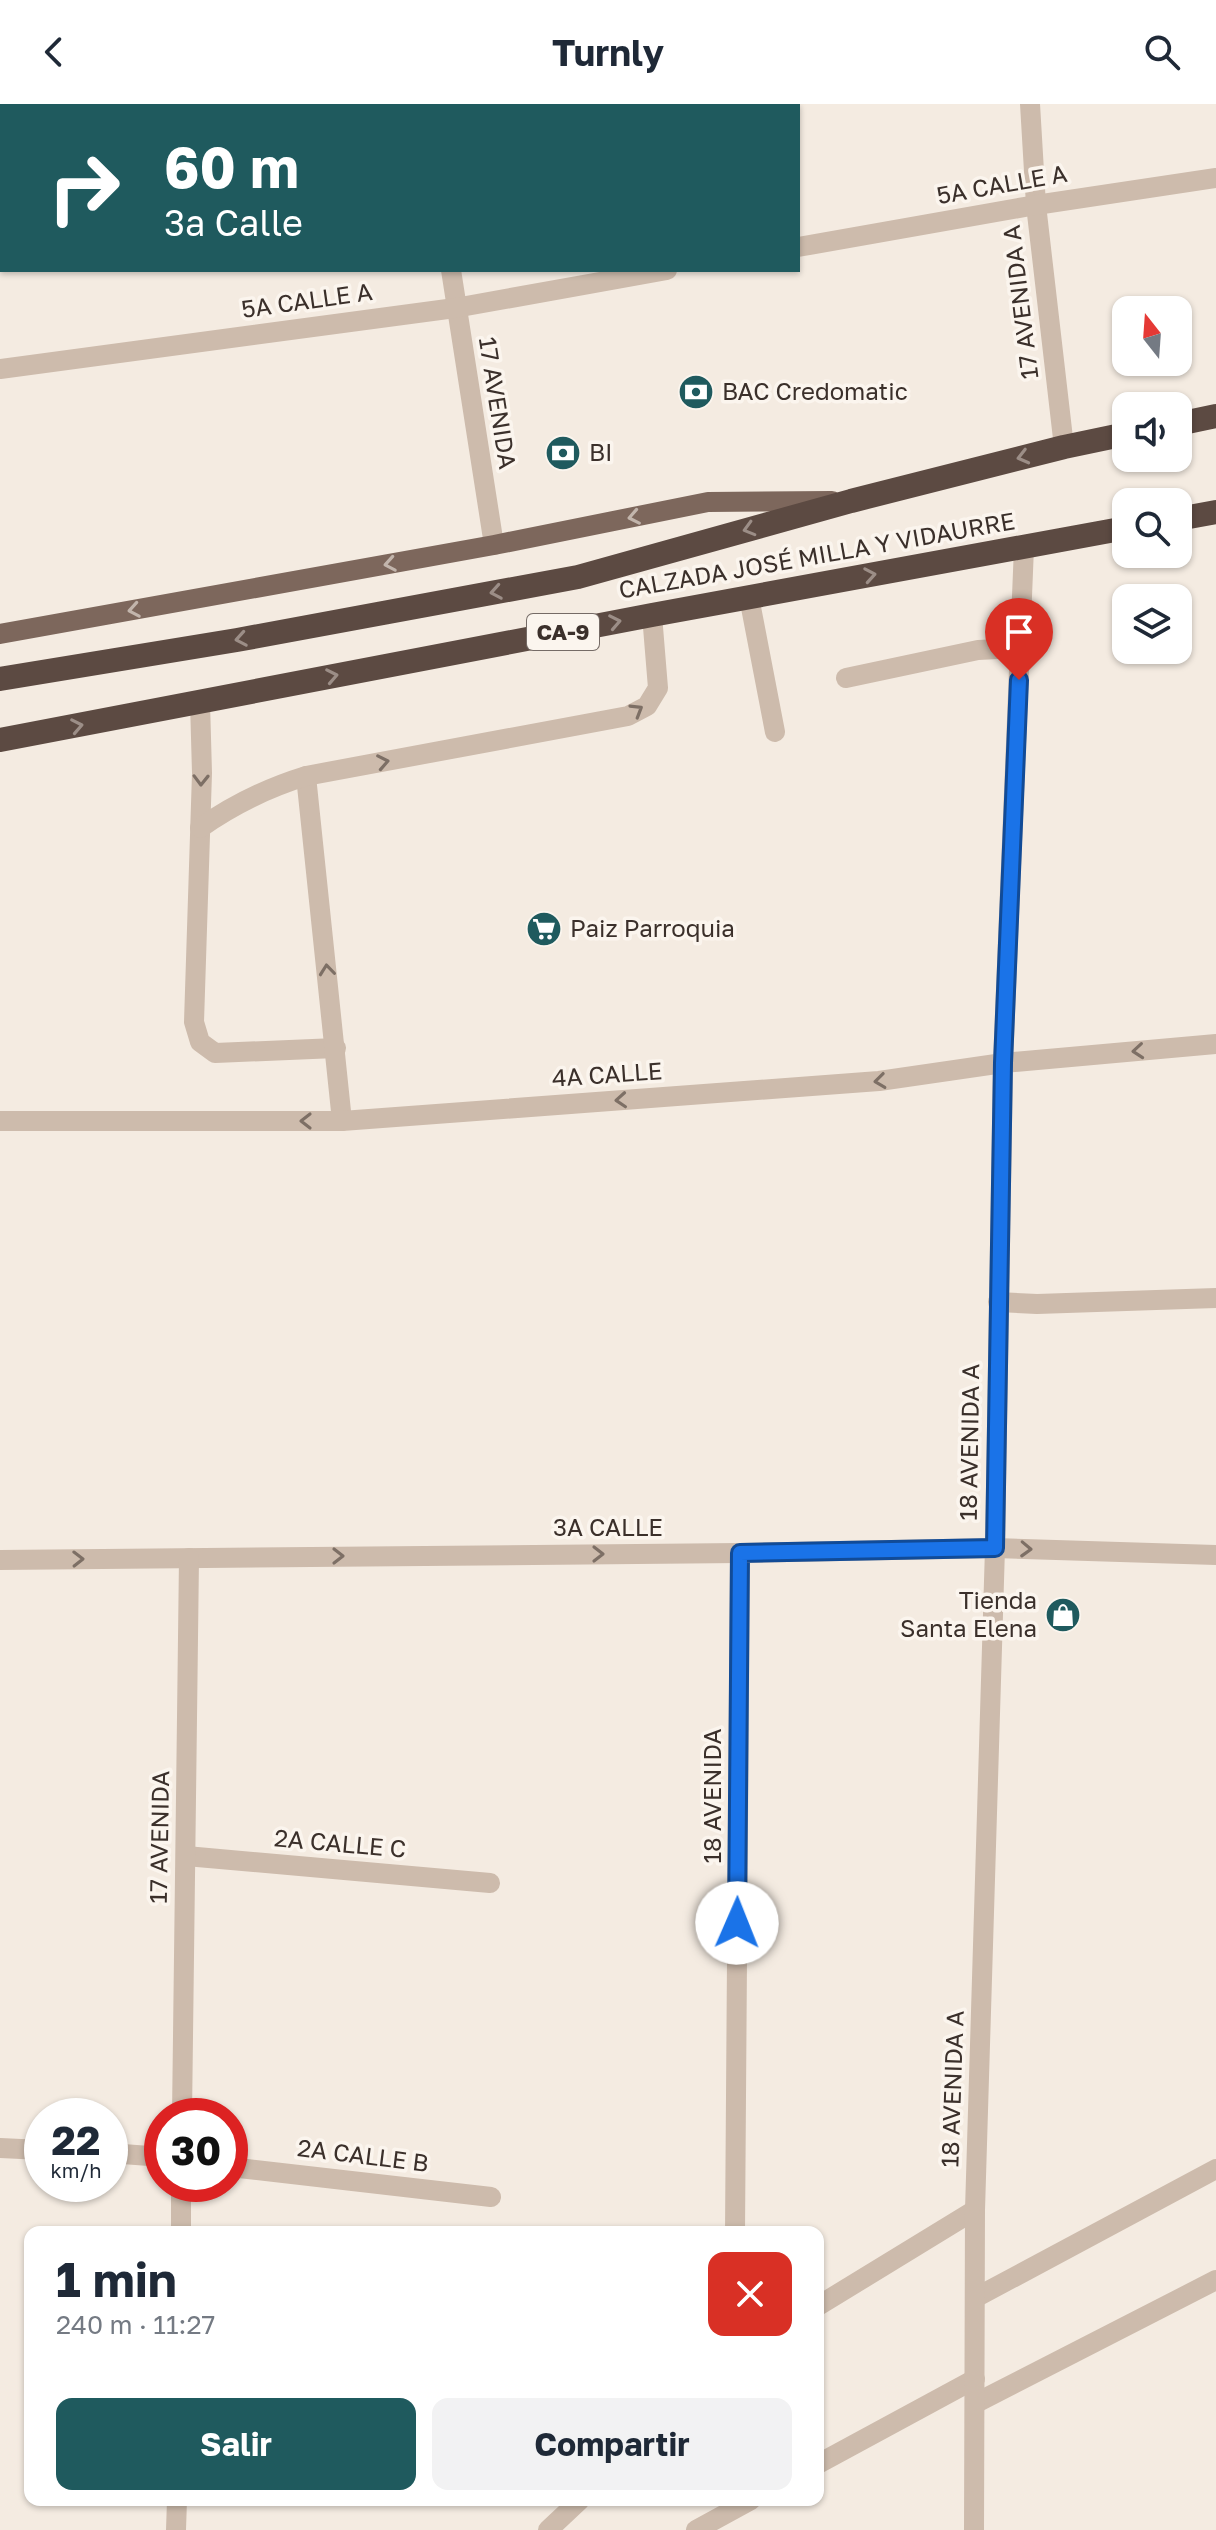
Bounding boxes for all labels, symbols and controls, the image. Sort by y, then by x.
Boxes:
icon: back [32,30,76,74]
icon: search [1140,30,1184,74]
text: Turnly [552,31,664,74]
text: 60 m [164,133,299,200]
icon: right [32,136,136,240]
street label: 5A CALLE A [934,158,1069,209]
text: 3a Calle [164,201,303,244]
street label: 17 AVENIDA A [996,223,1043,381]
street label: 5A CALLE A [239,276,374,323]
north arrow [1112,296,1192,376]
map controls [1112,296,1192,664]
street label: 17 AVENIDA [474,335,523,471]
bank icon: BAC Credomatic [677,373,715,411]
place label: BAC Credomatic [722,376,908,405]
button: sound [1112,392,1192,472]
bank icon: BI [544,434,582,472]
place label: BI [589,437,613,466]
one-way arrow [1016,448,1030,465]
button: search [1112,488,1192,568]
street label: CALZADA JOSÉ MILLA Y VIDAURRE [616,505,1017,604]
one-way arrow [628,508,641,525]
one-way arrow [742,520,756,537]
one-way arrow [383,554,397,571]
one-way arrow [864,567,877,584]
one-way arrow [490,582,503,599]
button: layers [1112,584,1192,664]
pin [985,598,1053,680]
one-way arrow [127,601,141,618]
icon: arrive [997,610,1041,654]
road number: CA-9 [527,614,599,650]
one-way arrow [607,614,621,631]
one-way arrow [234,629,247,646]
one-way arrow [325,669,339,686]
one-way arrow [628,704,643,720]
one-way arrow [70,718,83,735]
one-way arrow [376,754,389,771]
one-way arrow [193,774,210,787]
supermarket icon: Paiz Parroquia [525,910,563,948]
place label: Paiz Parroquia [570,913,735,942]
one-way arrow [319,963,336,976]
one-way arrow [1131,1042,1144,1059]
street label: 4A CALLE [551,1055,663,1092]
one-way arrow [873,1072,886,1089]
one-way arrow [614,1091,627,1108]
one-way arrow [299,1112,312,1130]
street label: 18 AVENIDA A [953,1363,984,1521]
street label: 3A CALLE [553,1512,663,1541]
one-way arrow [1020,1541,1033,1558]
one-way arrow [592,1545,605,1563]
one-way arrow [332,1548,345,1565]
one-way arrow [72,1550,85,1568]
place label: Tienda Santa Elena [900,1585,1037,1642]
shop icon: Tienda Santa Elena [1044,1596,1082,1634]
street label: 18 AVENIDA [697,1728,726,1864]
street label: 17 AVENIDA [143,1770,174,1904]
street label: 2A CALLE C [273,1822,407,1863]
position arrow [695,1881,779,1965]
street label: 18 AVENIDA A [934,2010,969,2168]
speed limit sign: 30 [144,2098,248,2202]
text: 22 [52,2116,100,2164]
street label: 2A CALLE B [296,2132,430,2177]
text: km/h [51,2158,101,2182]
text: 1 min [56,2250,177,2308]
button: close [708,2252,792,2336]
text: 240 m · 11:27 [56,2309,215,2340]
button: Salir [56,2398,416,2490]
button: Compartir [432,2398,792,2490]

